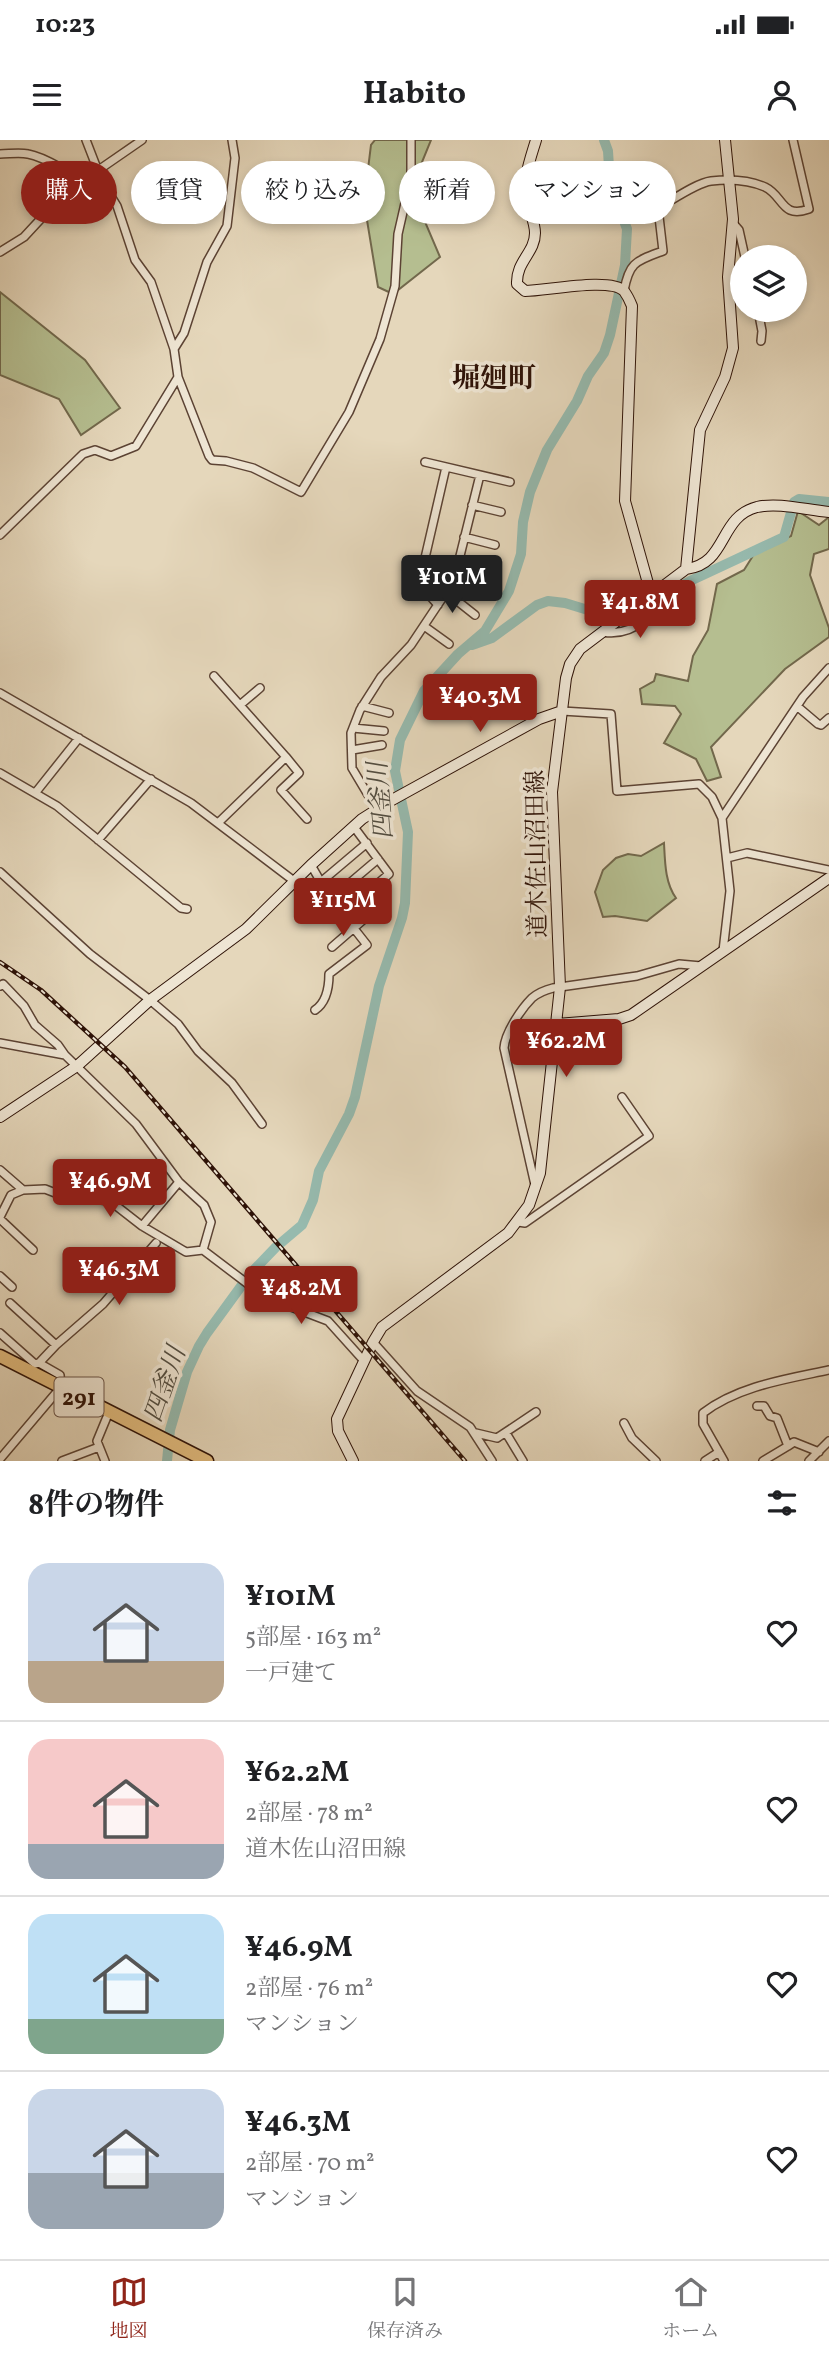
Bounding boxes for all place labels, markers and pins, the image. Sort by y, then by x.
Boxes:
pin: ¥101M [403,556,501,615]
pin: ¥41.8M [583,580,697,640]
pin: ¥40.3M [423,674,537,734]
pin: ¥115M [294,878,392,938]
pin: ¥62.2M [509,1020,623,1079]
pin: ¥46.9M [53,1160,167,1219]
pin: ¥46.3M [62,1248,176,1307]
pin: ¥48.2M [244,1266,358,1326]

